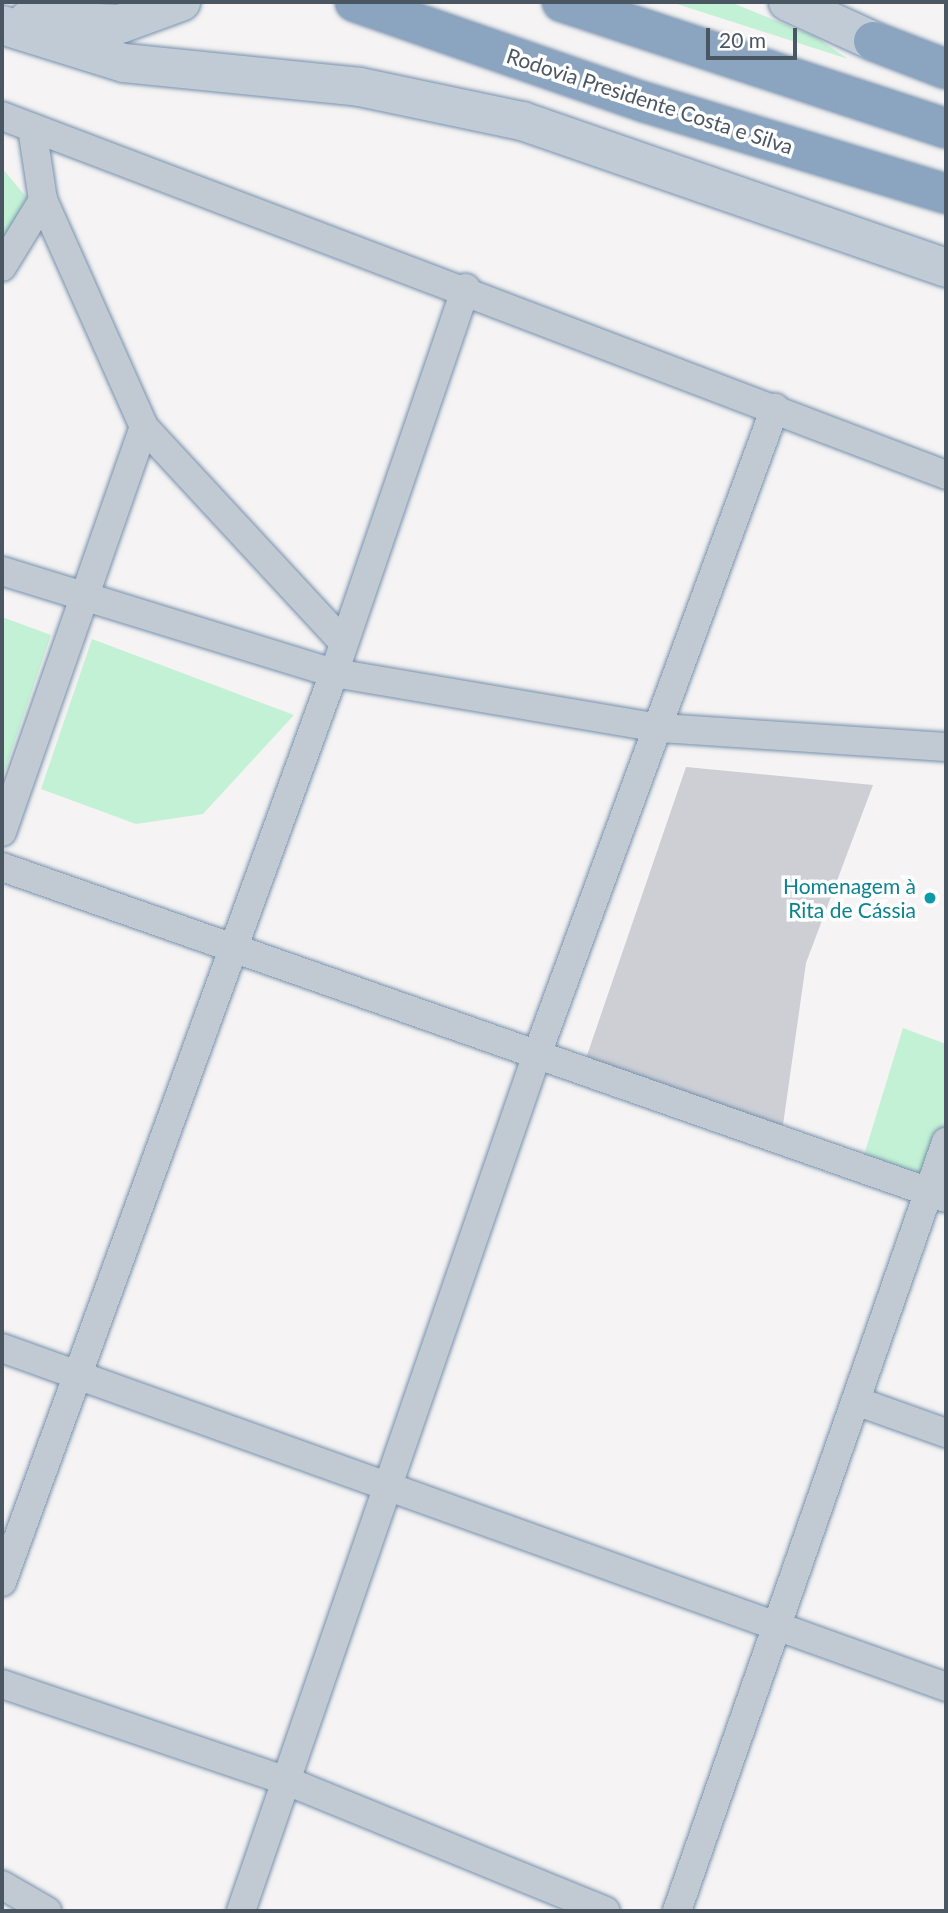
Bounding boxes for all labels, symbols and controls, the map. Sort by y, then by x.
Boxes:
scale bar [710,14,801,58]
text: 20 m [719,27,766,52]
street label: Rodovia Presidente Costa e Silva [504,43,796,159]
place label: Homenagem à Rita de Cássia [783,873,916,923]
marker: Homenagem à Rita de Cássia [922,890,938,906]

